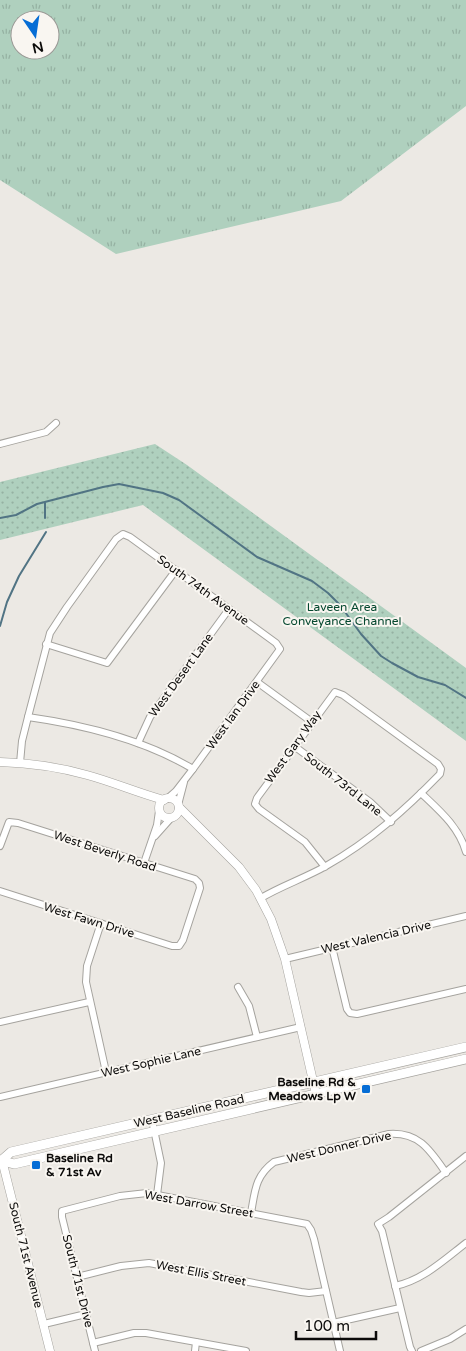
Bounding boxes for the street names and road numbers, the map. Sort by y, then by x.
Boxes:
street label: South 74th Avenue [154,552,252,628]
street label: West Desert Lane [146,630,216,720]
street label: West Ian Drive [203,678,263,752]
street label: West Gary Way [262,707,324,786]
street label: South 73rd Lane [301,749,385,819]
street label: West Beverly Road [52,828,158,874]
street label: West Fawn Drive [42,900,136,941]
street label: West Valencia Drive [320,918,432,956]
street label: West Sophie Lane [100,1044,202,1080]
street label: West Baseline Road [132,1091,246,1131]
street label: West Donner Drive [286,1128,393,1166]
street label: West Darrow Street [143,1188,255,1221]
street label: South 71st Avenue [6,1201,46,1310]
street label: South 71st Drive [60,1233,96,1329]
street label: West Ellis Street [155,1257,248,1289]

